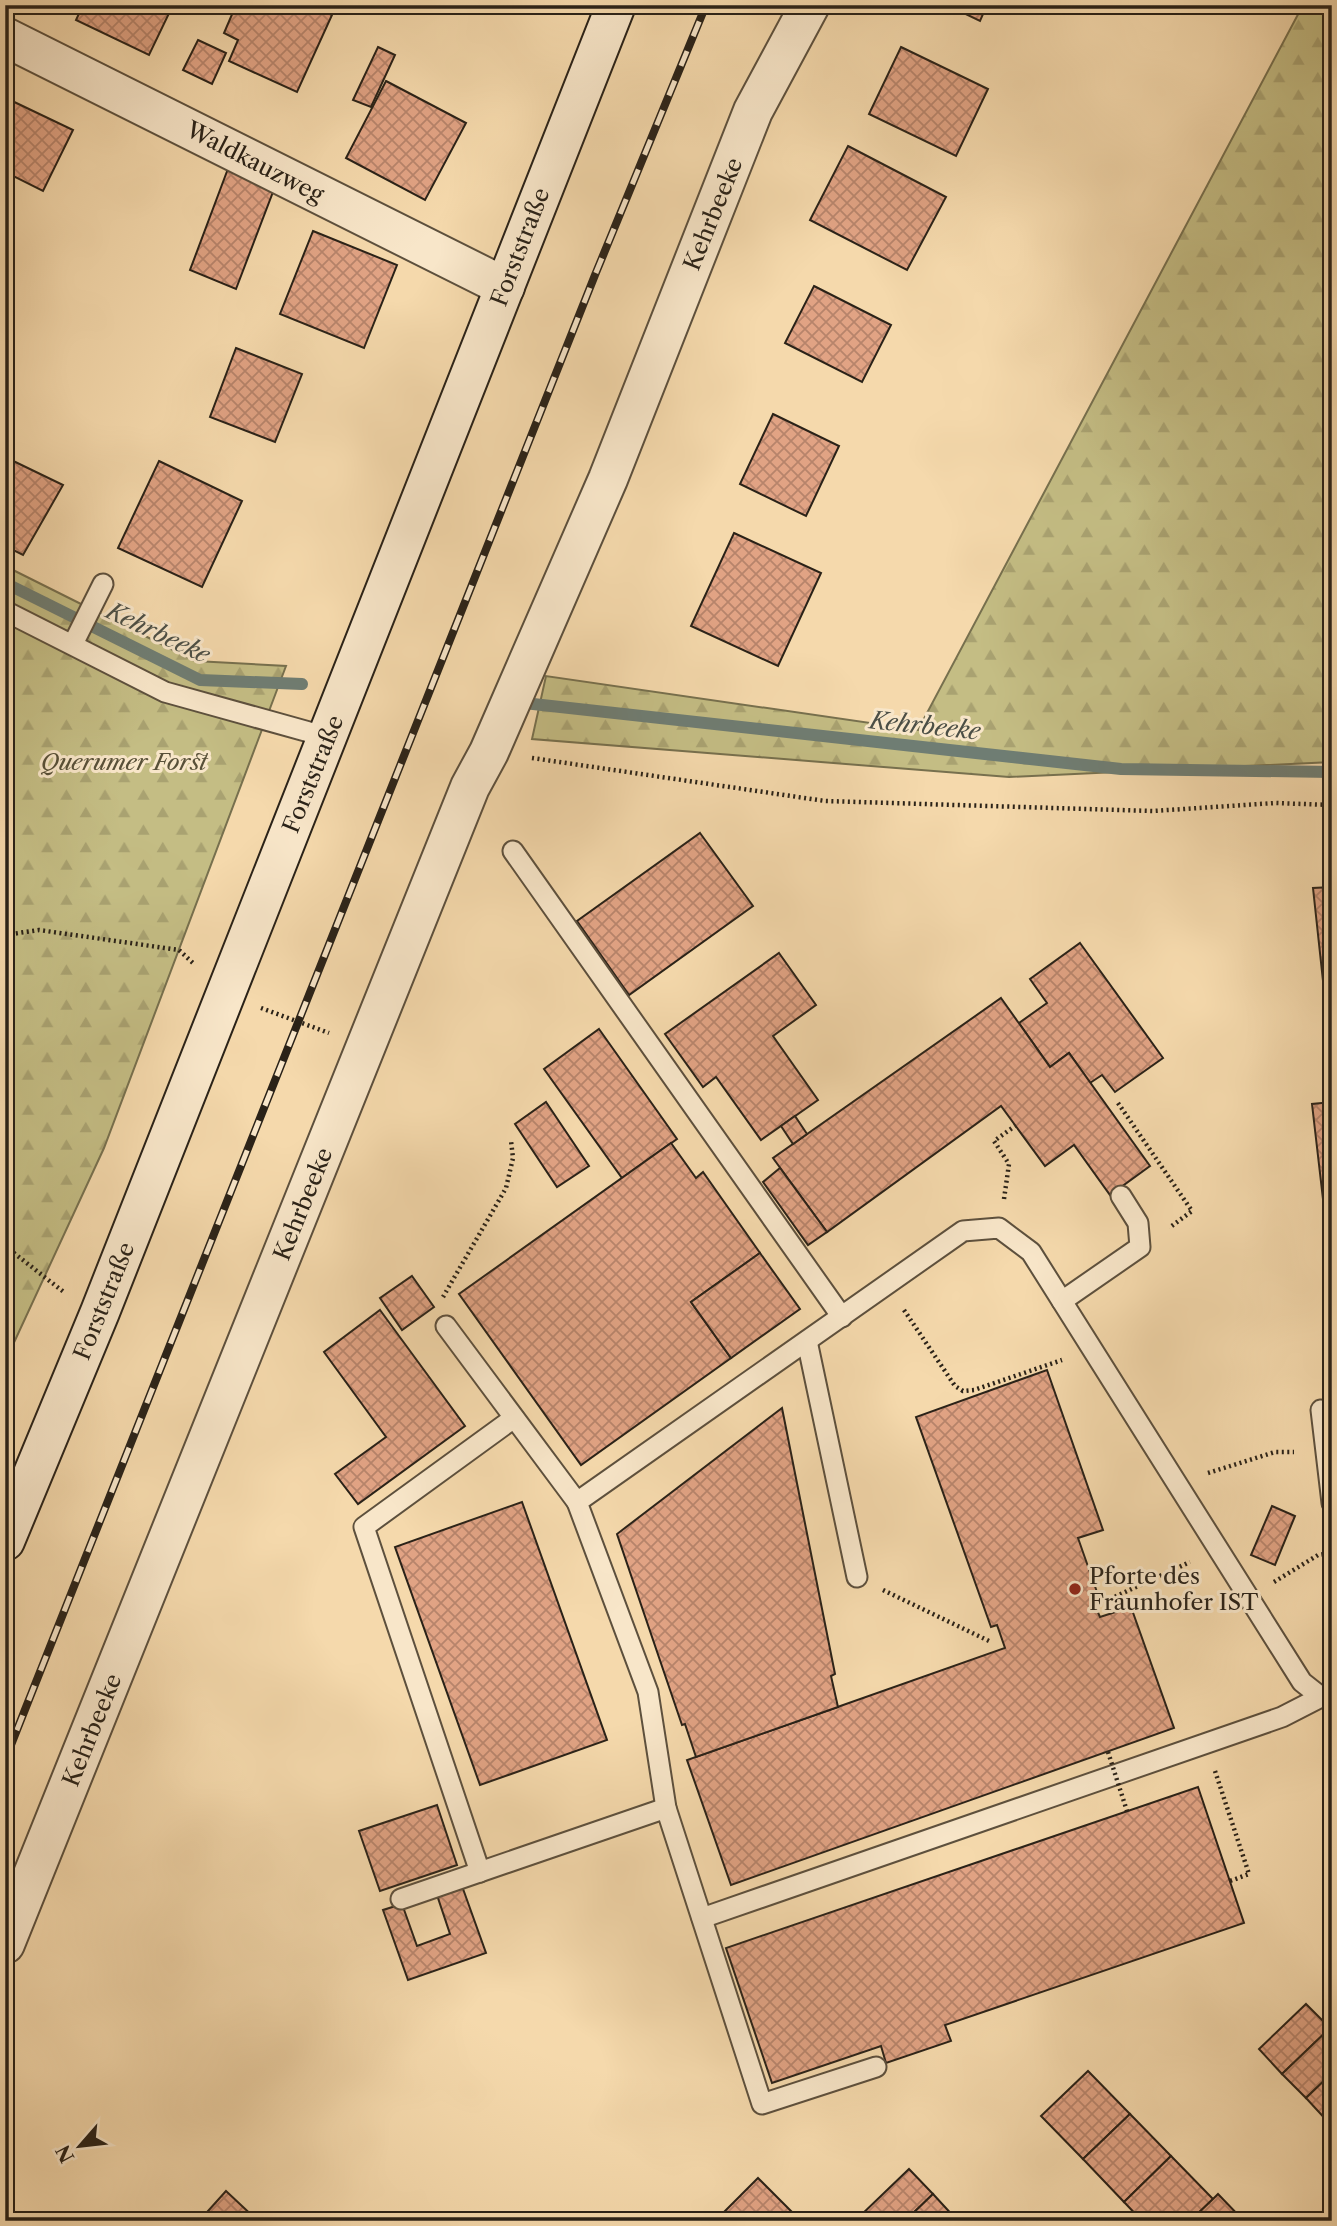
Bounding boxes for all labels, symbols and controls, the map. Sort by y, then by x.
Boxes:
street label: Waldkauzweg [181,115,329,209]
street label: Kehrbeeke [678,154,748,274]
street label: Forststraße [485,184,555,310]
water label: Kehrbeeke [100,595,216,670]
water label: Kehrbeeke [866,705,983,746]
street label: Forststraße [277,711,349,837]
park label: Querumer Forst [41,748,209,776]
street label: Kehrbeeke [268,1144,338,1264]
street label: Forststraße [68,1238,140,1364]
place label: Pforte des Fraunhofer IST [1089,1562,1259,1616]
marker: Pforte des Fraunhofer IST [1067,1581,1083,1597]
street label: Kehrbeeke [57,1670,127,1790]
north arrow [46,2110,116,2180]
text: N [51,2141,79,2166]

